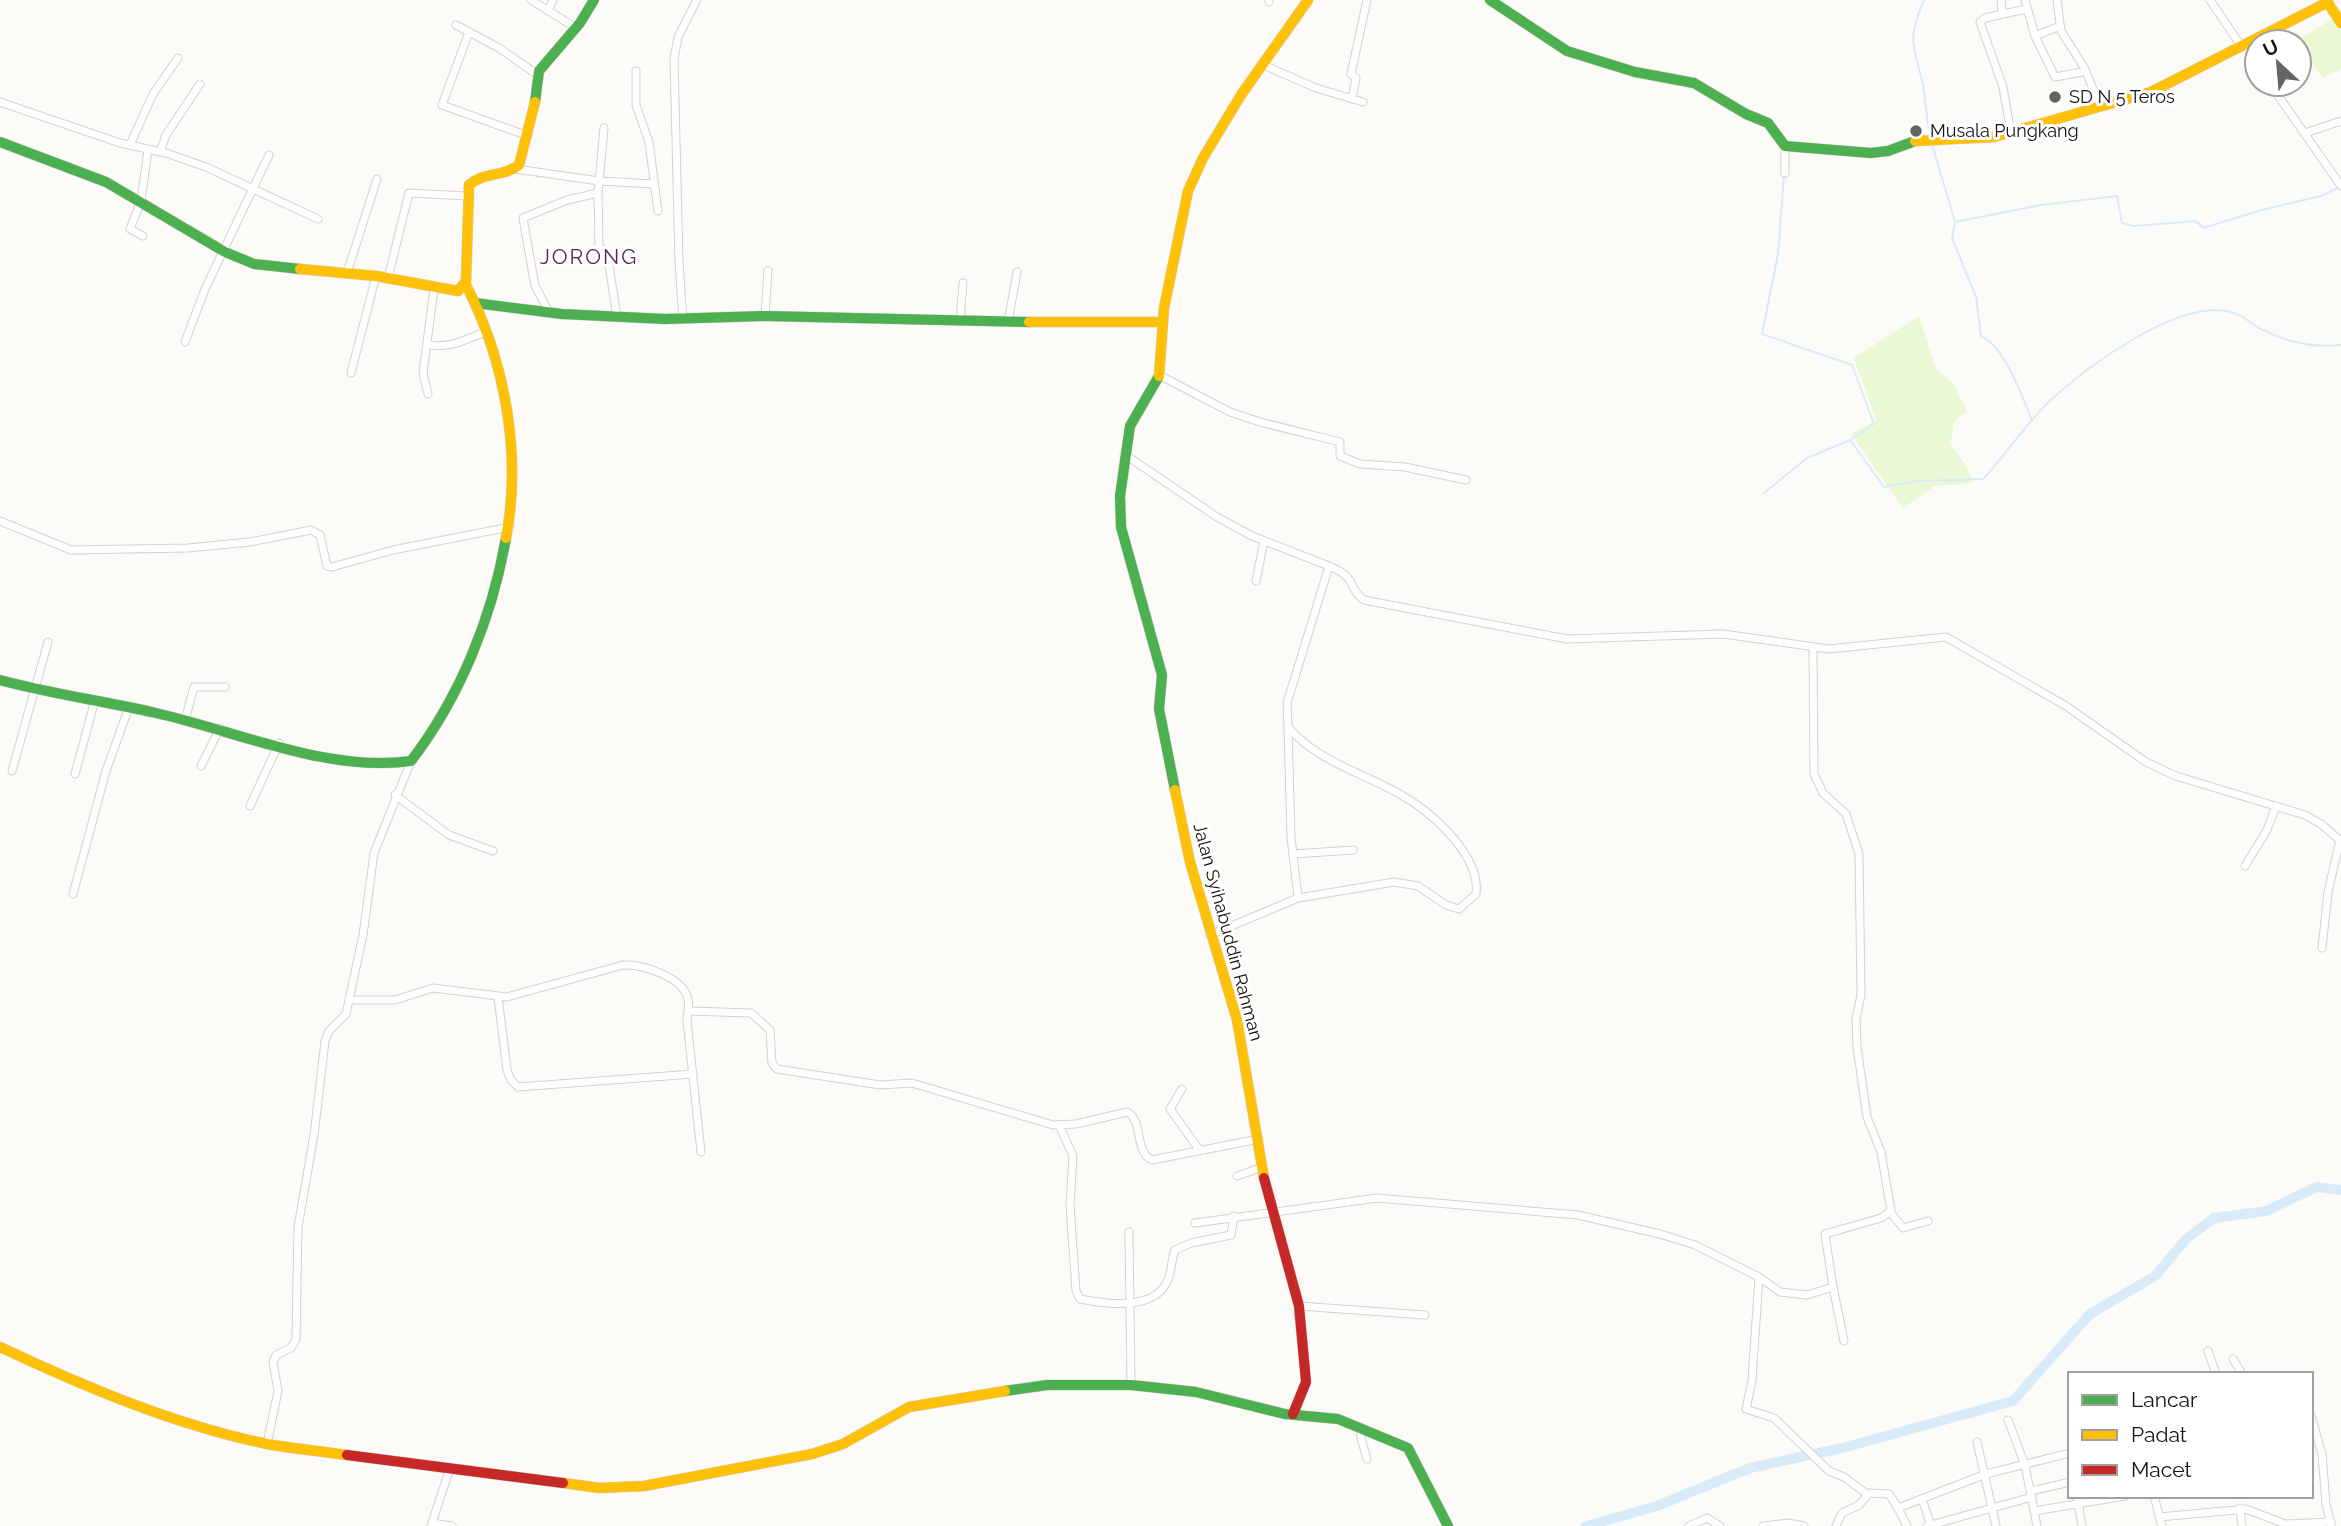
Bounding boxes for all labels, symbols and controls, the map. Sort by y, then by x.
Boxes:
north arrow [2243,28,2313,98]
text: U [2259,35,2282,61]
place label: SD N 5 Teros [2069,86,2175,107]
marker: SD N 5 Teros [2047,89,2063,105]
place label: Musala Pungkang [1930,120,2079,141]
marker: Musala Pungkang [1908,123,1924,139]
district label: JORONG [540,244,638,269]
street label: Jalan Syihabuddin Rahman [1189,821,1268,1043]
legend [2068,1372,2313,1498]
text: Lancar [2131,1387,2198,1412]
text: Padat [2131,1422,2187,1447]
text: Macet [2131,1457,2191,1482]

